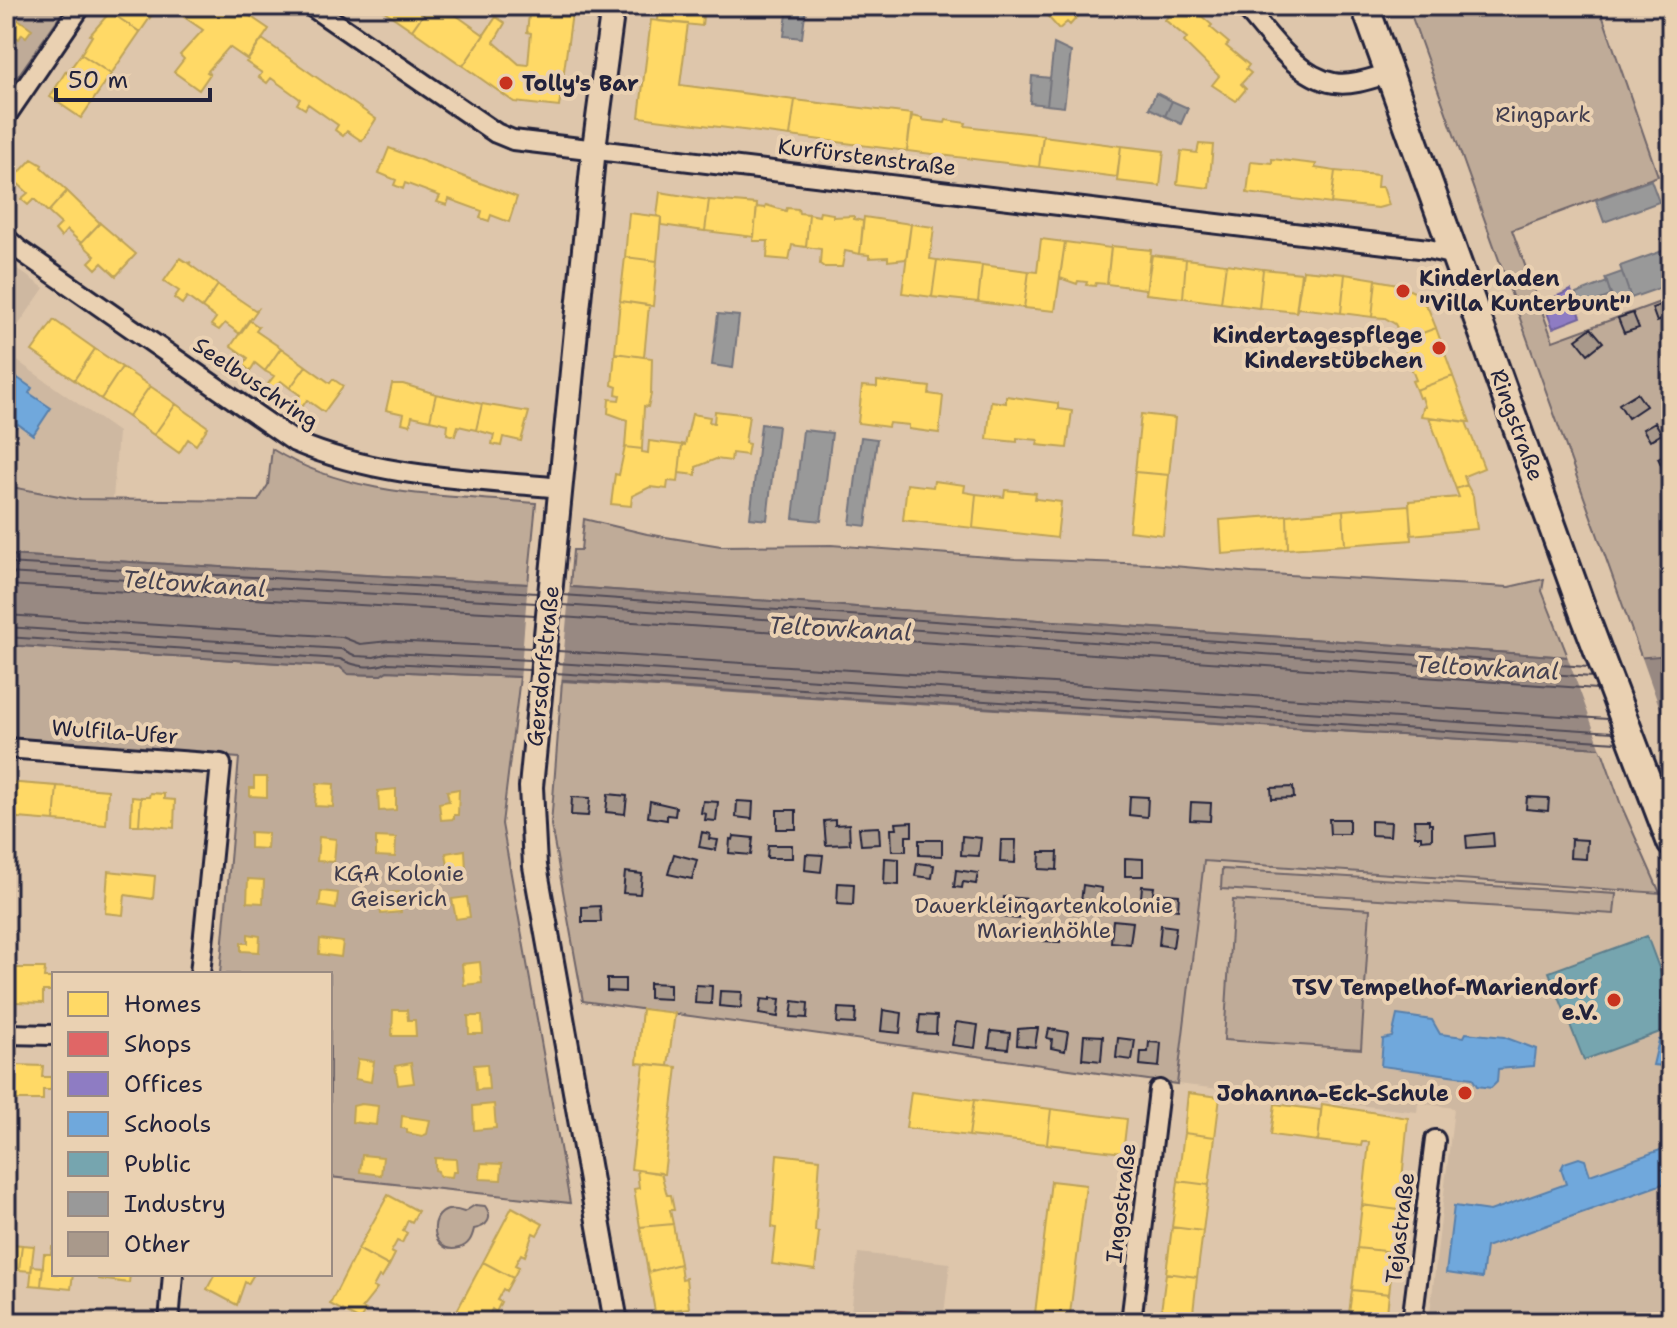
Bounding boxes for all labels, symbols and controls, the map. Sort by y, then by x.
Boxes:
scale bar [56,52,210,102]
text: 50 m [68,64,128,96]
place label: Tolly's Bar [522,69,639,98]
marker: Tolly's Bar [497,74,515,92]
park label: Ringpark [1495,100,1591,129]
street label: Kurfürstenstraße [776,132,958,182]
place label: Kinderladen "Villa Kunterbunt" [1419,264,1631,318]
marker: Kinderladen "Villa Kunterbunt" [1394,282,1412,300]
place label: Kindertagespflege Kinderstübchen [1213,321,1423,375]
street label: Seelbuschring [188,330,324,436]
marker: Kindertagespflege Kinderstübchen [1430,339,1448,357]
street label: Ringstraße [1483,365,1551,485]
water label: Teltowkanal [121,563,267,605]
street label: Gersdorfstraße [520,584,566,748]
water label: Teltowkanal [768,609,912,649]
water label: Teltowkanal [1415,648,1559,688]
street label: Wulfila-Ufer [51,713,179,751]
park label: KGA Kolonie Geiserich [333,859,465,913]
park label: Dauerkleingartenkolonie Marienhöhle [915,891,1173,945]
legend [52,972,332,1276]
place label: TSV Tempelhof-Mariendorf e.V. [1292,973,1598,1027]
text: Homes [124,988,202,1020]
marker: TSV Tempelhof-Mariendorf e.V. [1605,991,1623,1009]
text: Shops [124,1028,192,1060]
text: Offices [124,1068,203,1100]
place label: Johanna-Eck-Schule [1216,1079,1449,1108]
marker: Johanna-Eck-Schule [1456,1084,1474,1102]
text: Schools [124,1108,211,1140]
street label: Ingostraße [1099,1141,1143,1265]
text: Public [124,1148,191,1180]
street label: Tejastraße [1379,1171,1421,1285]
text: Industry [124,1188,226,1220]
text: Other [124,1228,191,1260]

